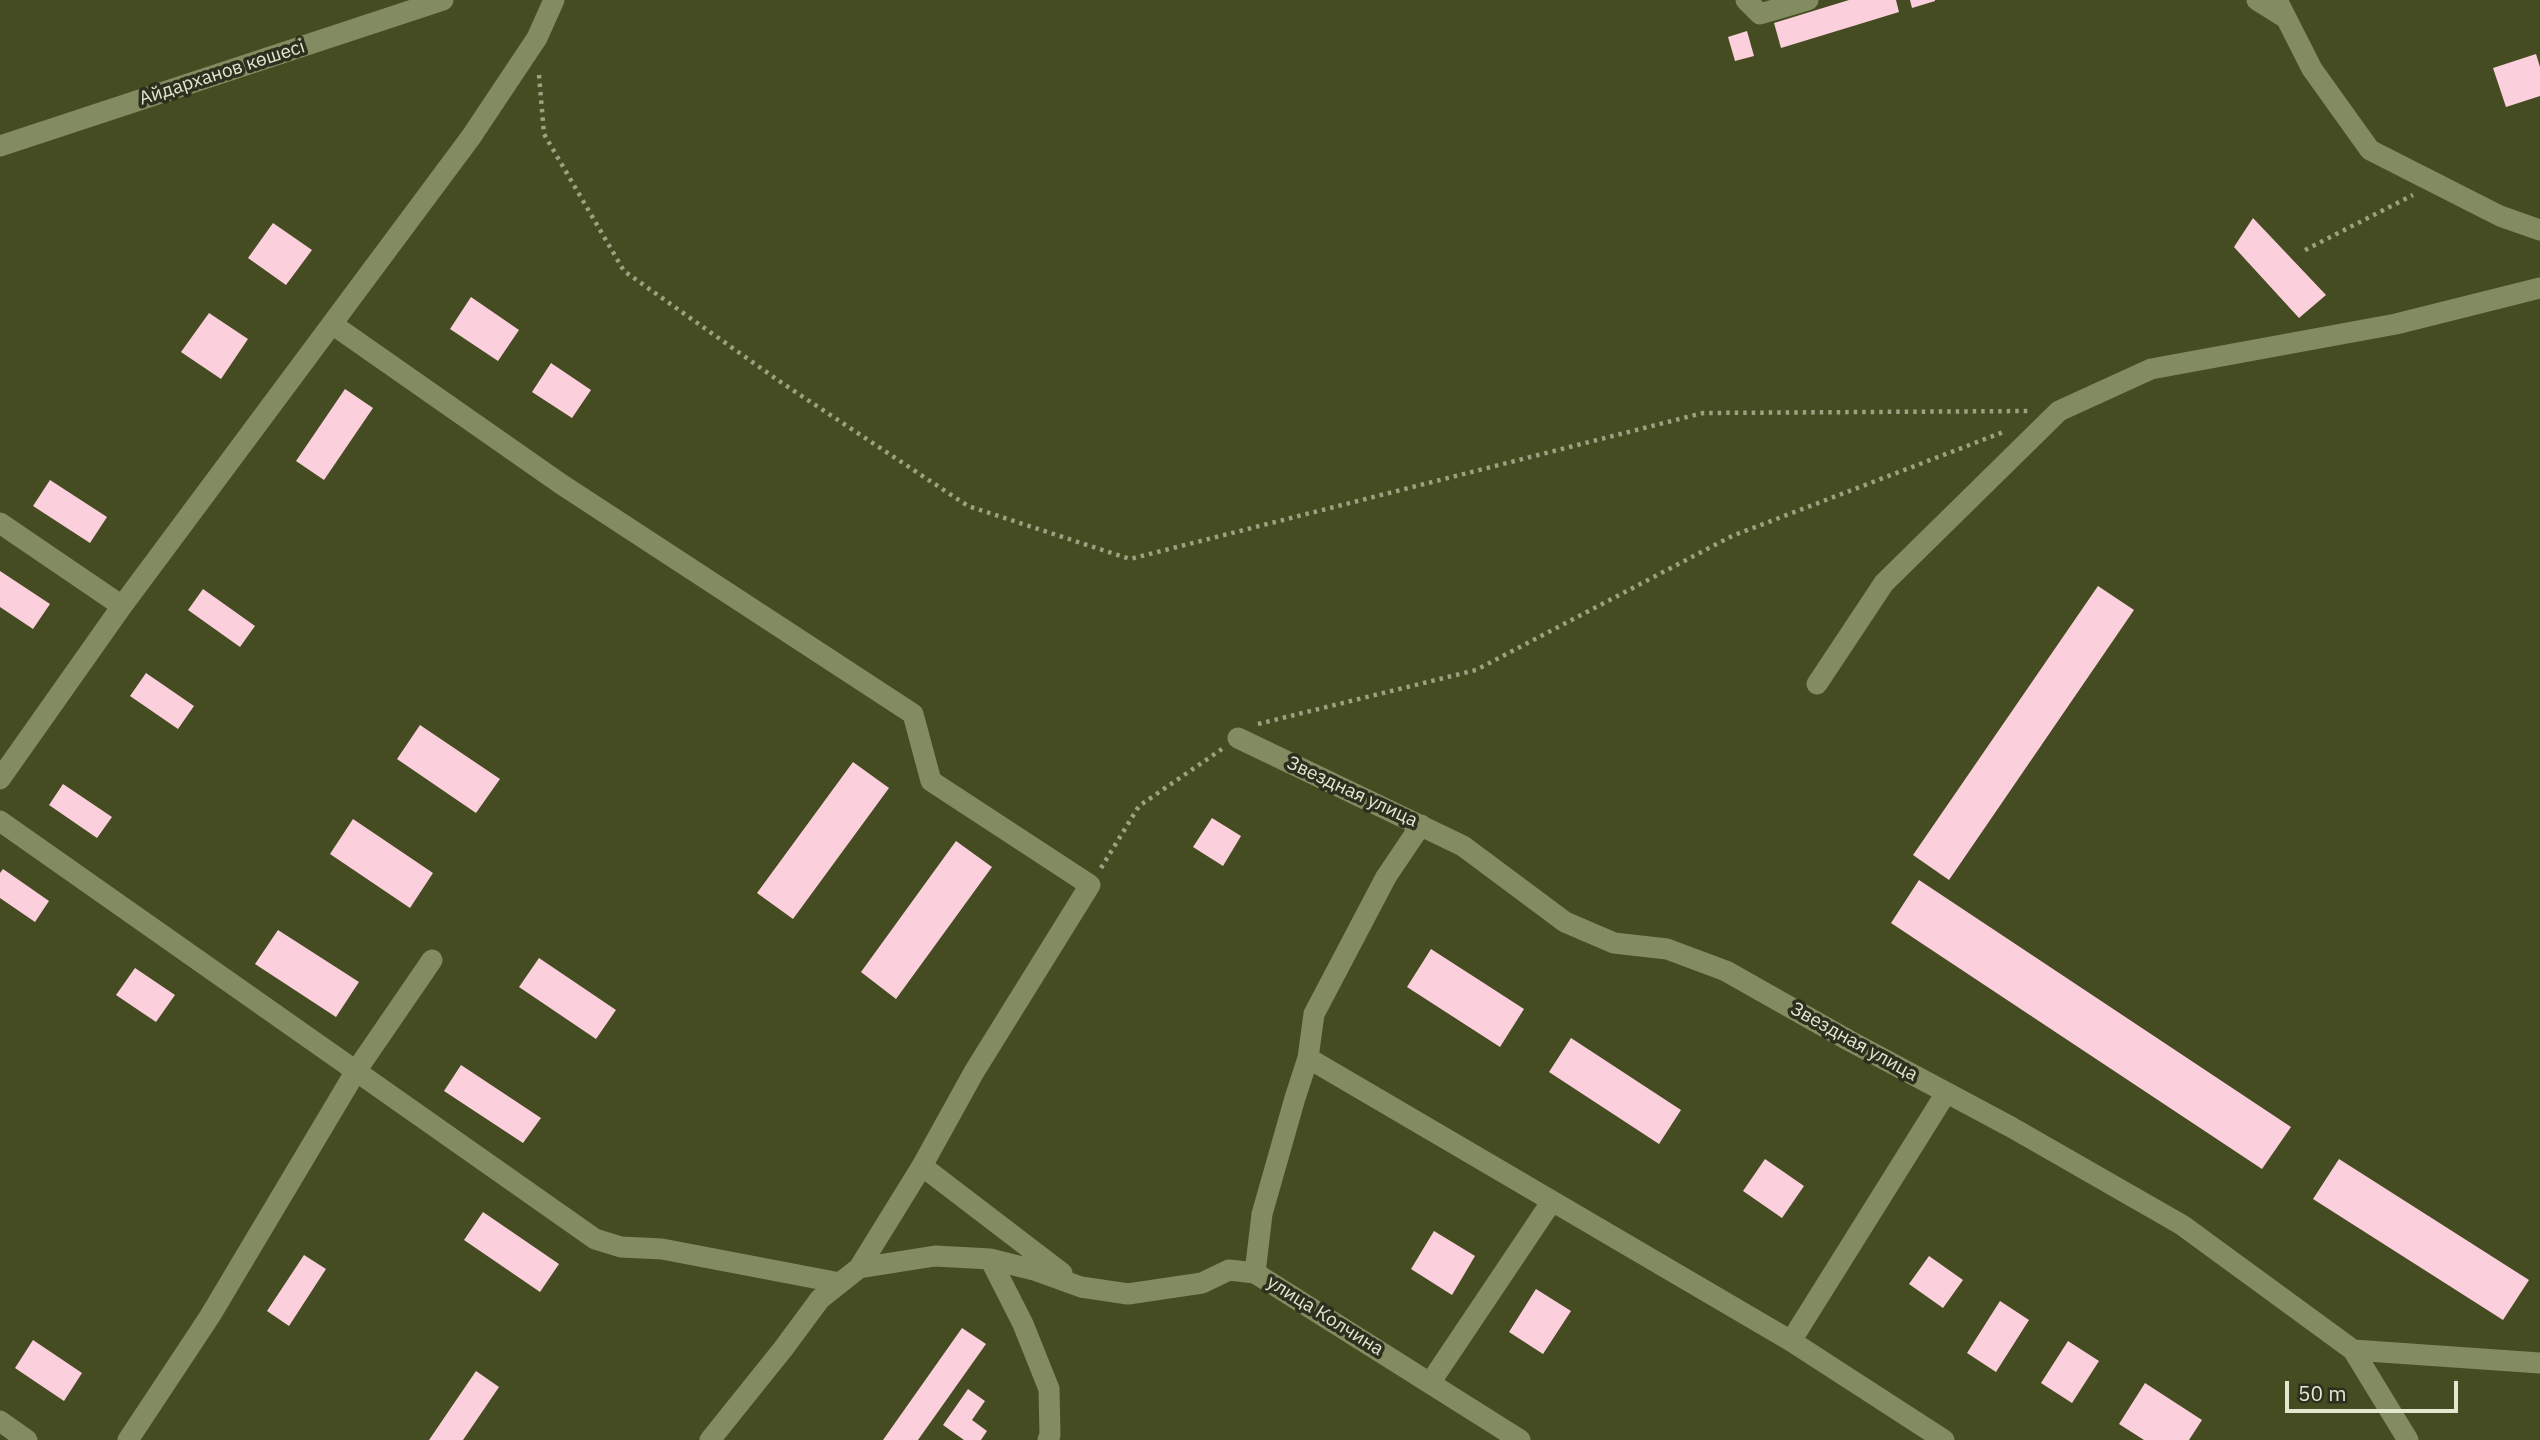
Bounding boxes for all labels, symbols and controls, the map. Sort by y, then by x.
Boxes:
street label: Айдарханов көшесі [136,35,308,111]
street label: Звездная улица [1283,752,1421,832]
street label: Звездная улица [1786,998,1922,1086]
street label: улица Колчина [1262,1271,1388,1361]
scale bar [2288,1366,2461,1410]
text: 50 m [2298,1379,2347,1407]

